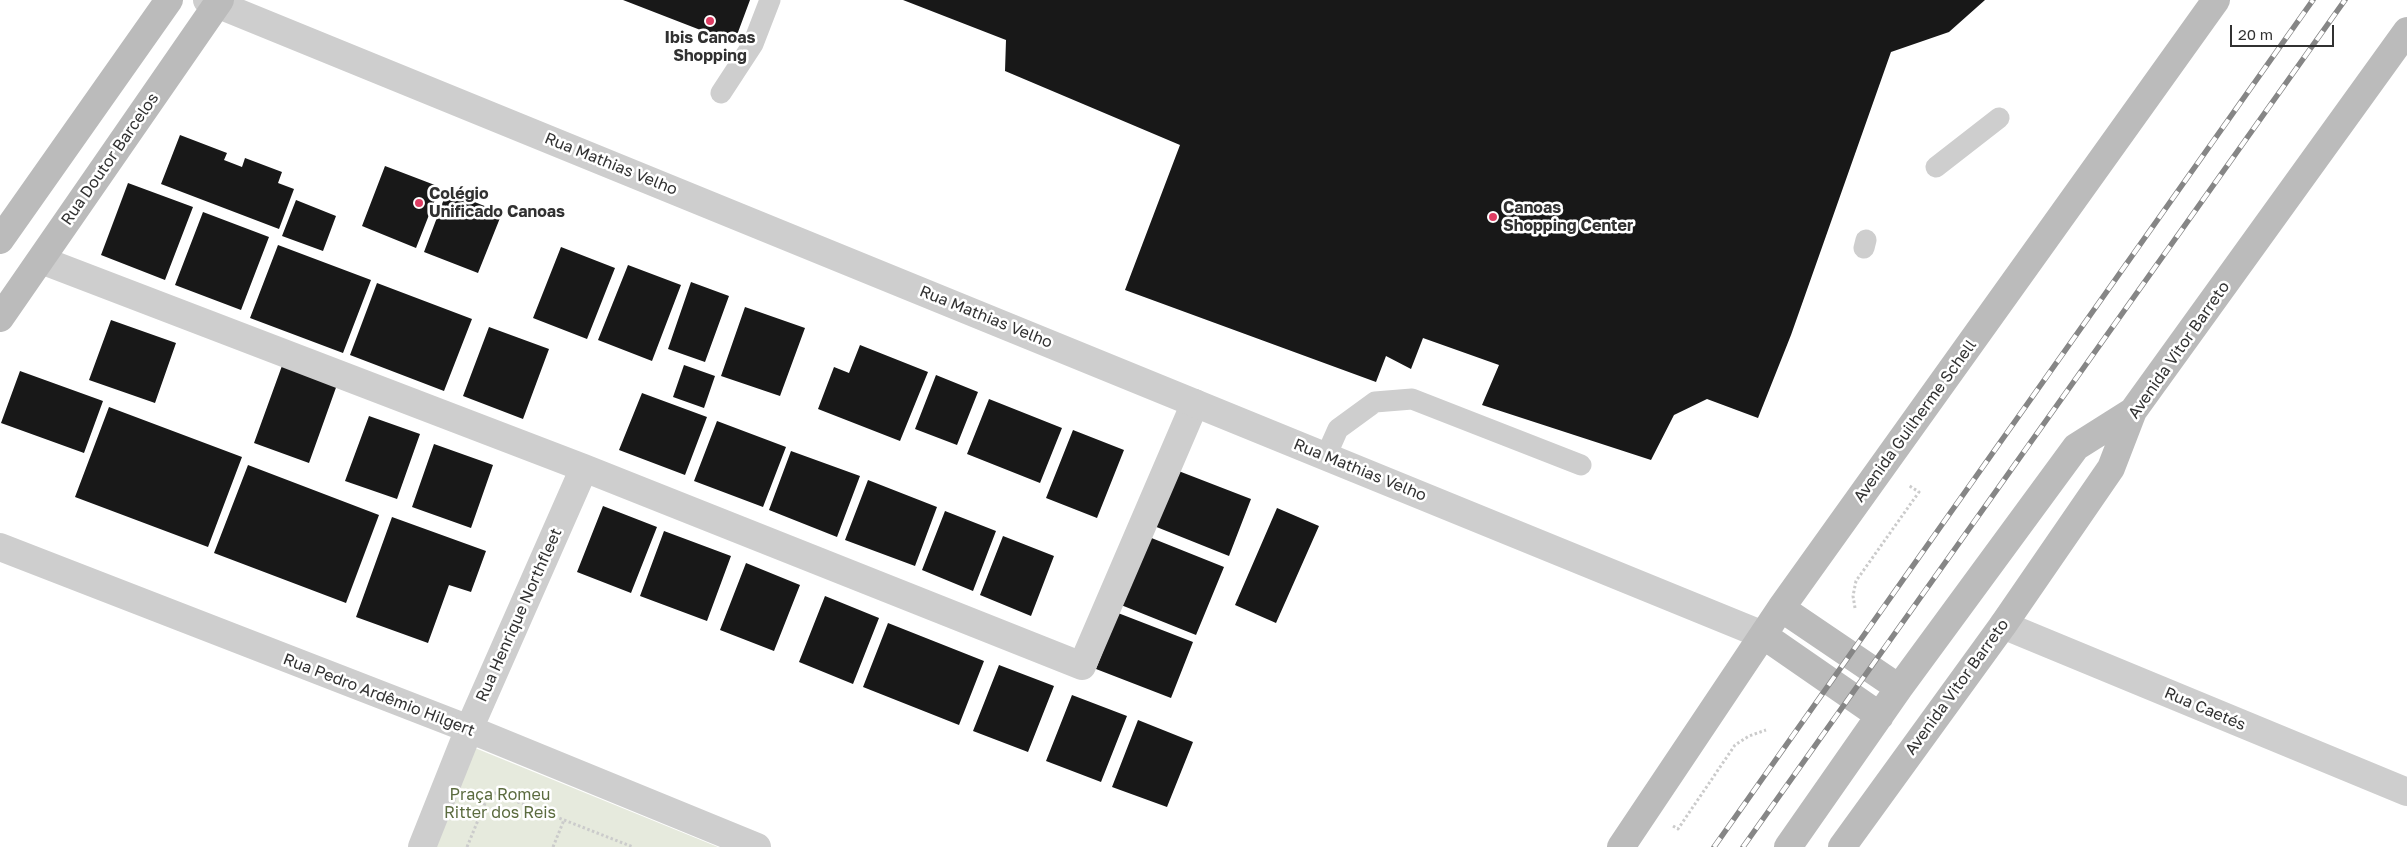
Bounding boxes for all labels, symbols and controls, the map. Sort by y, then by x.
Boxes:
marker: Ibis Canoas Shopping [704,15,716,27]
scale bar [2232,15,2336,47]
text: 20 m [2238,25,2273,43]
place label: Ibis Canoas Shopping [665,28,755,66]
street label: Rua Doutor Barcelos [57,89,163,229]
street label: Rua Mathias Velho [542,129,680,199]
place label: Colégio Unificado Canoas [429,184,565,222]
marker: Colégio Unificado Canoas [413,197,425,209]
place label: Canoas Shopping Center [1503,198,1633,236]
marker: Canoas Shopping Center [1487,211,1499,223]
street label: Avenida Vitor Barreto [2124,278,2234,422]
street label: Rua Mathias Velho [917,282,1055,352]
street label: Avenida Guilherme Schell [1850,336,1980,506]
street label: Rua Mathias Velho [1291,435,1429,505]
street label: Rua Henrique Northfleet [472,525,566,705]
street label: Avenida Vitor Barreto [1901,615,2013,759]
street label: Rua Pedro Ardêmio Hilgert [280,650,478,740]
street label: Rua Caetés [2161,683,2249,735]
park label: Praça Romeu Ritter dos Reis [444,785,556,823]

